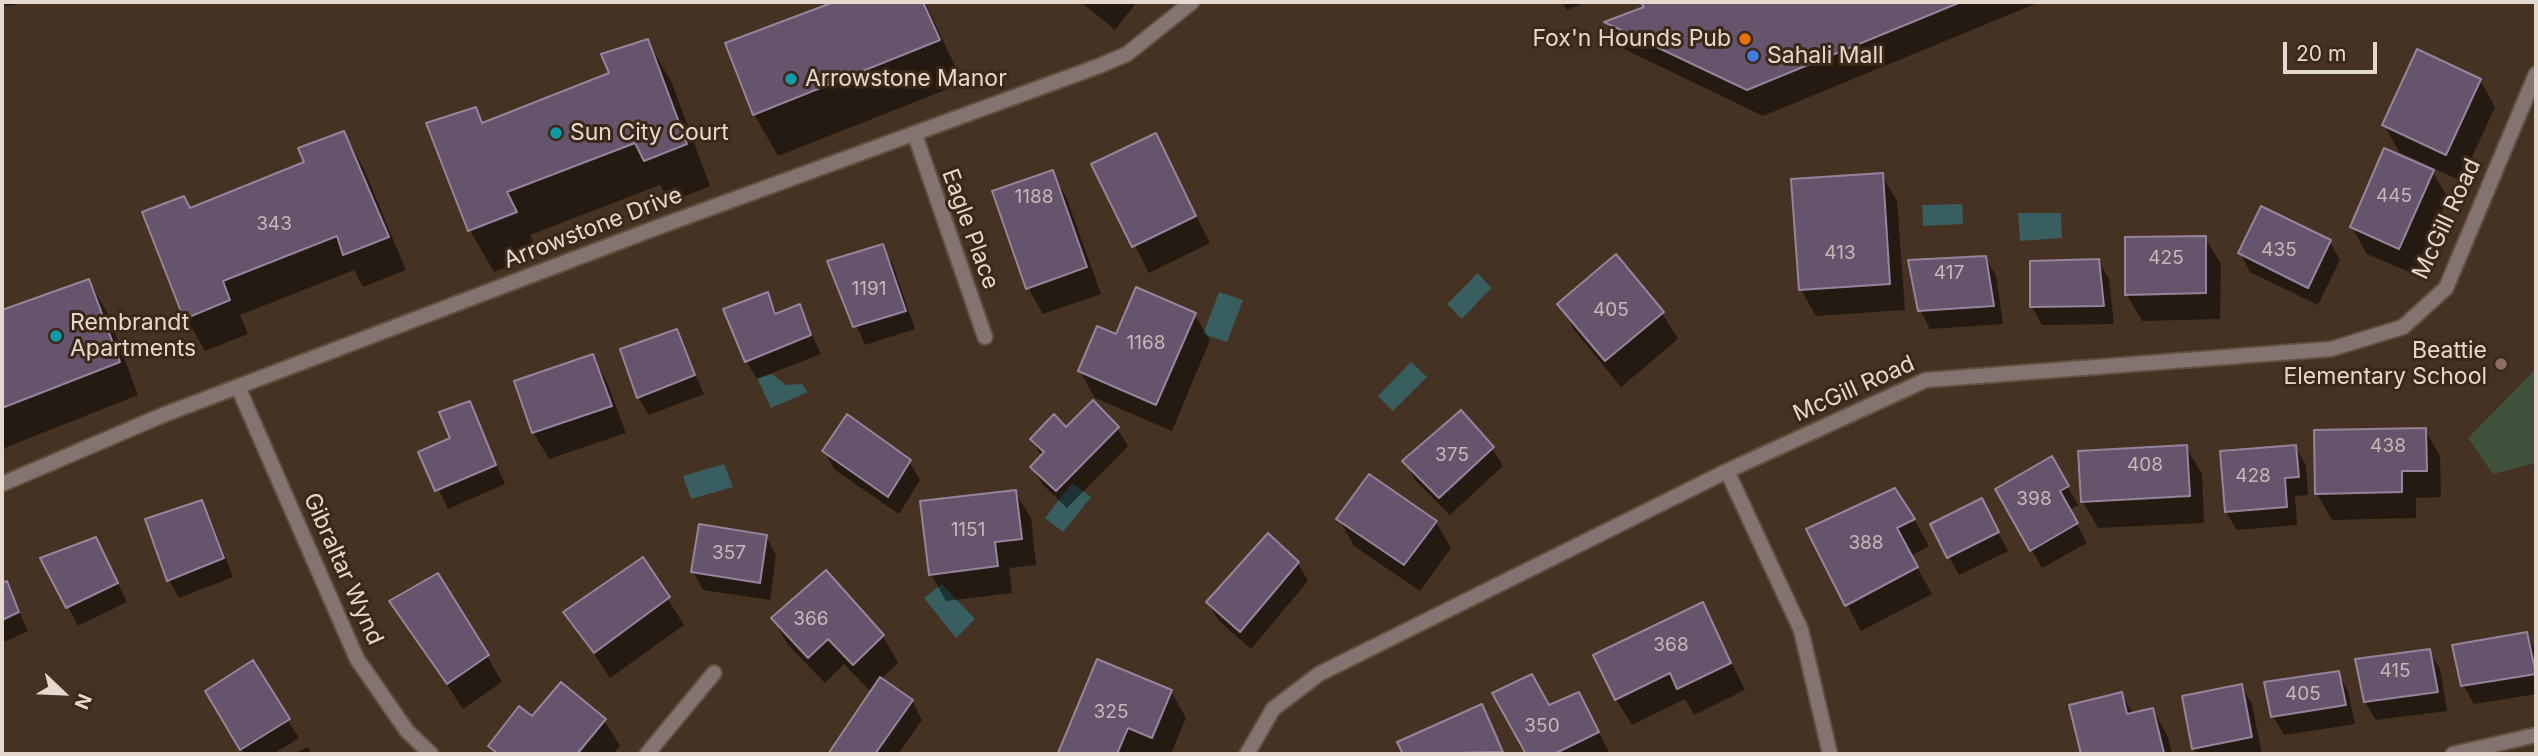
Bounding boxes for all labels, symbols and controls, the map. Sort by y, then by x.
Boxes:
place label: Fox'n Hounds Pub [1532,25,1731,53]
scale bar [2286,28,2380,72]
marker: Fox'n Hounds Pub [1737,31,1753,47]
text: 20 m [2296,41,2346,66]
place label: Sahali Mall [1767,42,1884,70]
marker: Sahali Mall [1745,48,1761,64]
place label: Arrowstone Manor [805,65,1007,93]
marker: Arrowstone Manor [783,71,799,87]
place label: Sun City Court [570,119,729,147]
marker: Sun City Court [548,125,564,141]
street label: McGill Road [2407,154,2487,284]
street label: Eagle Place [935,165,1005,293]
street label: Arrowstone Drive [500,181,686,275]
house number: 445 [2376,185,2412,207]
house number: 1188 [1015,186,1053,208]
house number: 343 [256,213,292,235]
house number: 435 [2261,239,2297,261]
house number: 413 [1824,242,1856,264]
house number: 425 [2148,247,2184,269]
house number: 417 [1934,262,1964,284]
house number: 1191 [852,278,886,300]
house number: 405 [1593,299,1629,321]
place label: Rembrandt Apartments [70,309,196,363]
marker: Rembrandt Apartments [48,328,64,344]
house number: 1168 [1127,332,1165,354]
place label: Beattie Elementary School [2283,337,2487,391]
street label: McGill Road [1789,350,1919,428]
marker: Beattie Elementary School [2493,356,2509,372]
house number: 438 [2370,435,2406,457]
house number: 375 [1435,444,1469,466]
house number: 408 [2127,454,2163,476]
house number: 428 [2235,465,2271,487]
house number: 398 [2016,488,2052,510]
street label: Gibraltar Wynd [297,489,389,649]
house number: 1151 [951,519,985,541]
house number: 388 [1848,532,1884,554]
house number: 357 [712,542,746,564]
house number: 366 [793,608,829,630]
house number: 368 [1653,634,1689,656]
north arrow [28,658,98,728]
house number: 415 [2379,660,2411,682]
house number: 405 [2285,683,2321,705]
text: N [69,690,96,713]
house number: 325 [1094,701,1128,723]
house number: 350 [1524,715,1560,737]

